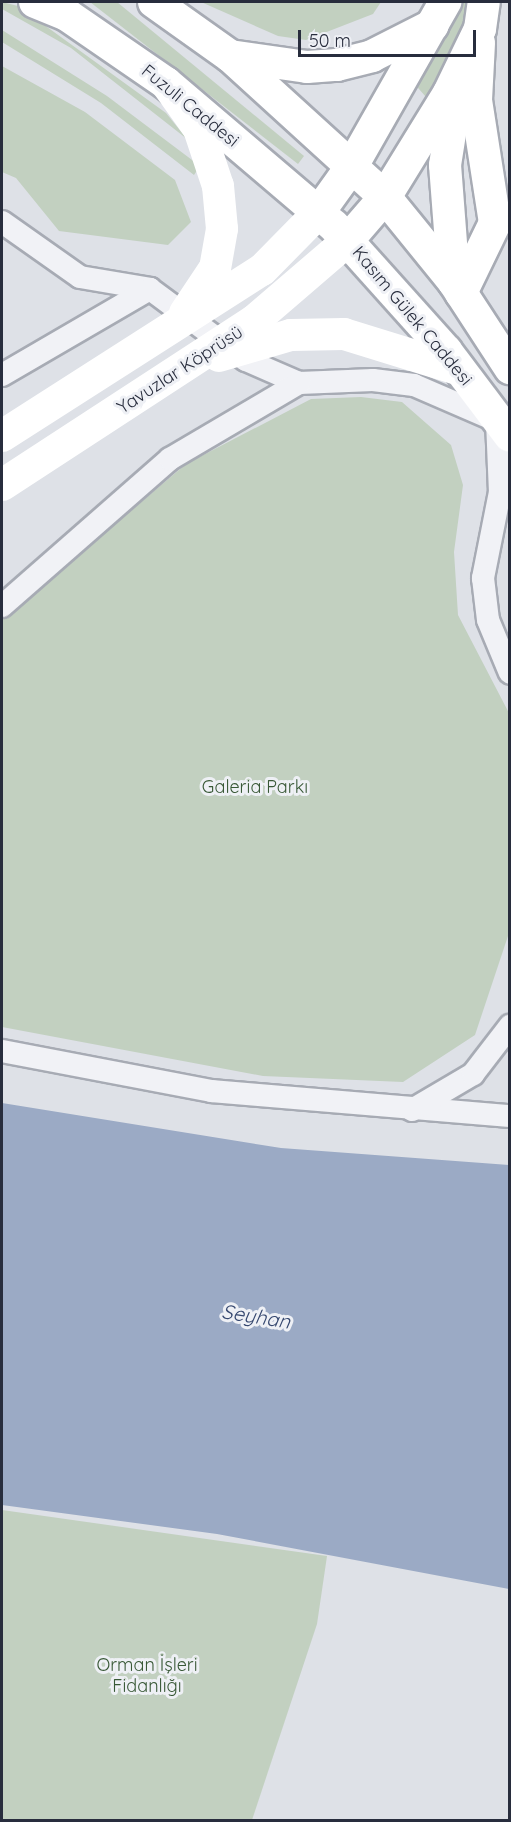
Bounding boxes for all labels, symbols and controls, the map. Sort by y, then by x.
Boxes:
scale bar [301,18,480,56]
text: 50 m [309,29,351,52]
street label: Fuzuli Caddesi [137,60,243,152]
street label: Kasım Gülek Caddesi [347,242,477,390]
street label: Yavuzlar Köprüsü [113,321,247,419]
park label: Galeria Parkı [202,776,308,798]
water label: Seyhan [220,1299,292,1333]
park label: Orman İşleri Fidanlığı [96,1655,198,1698]

